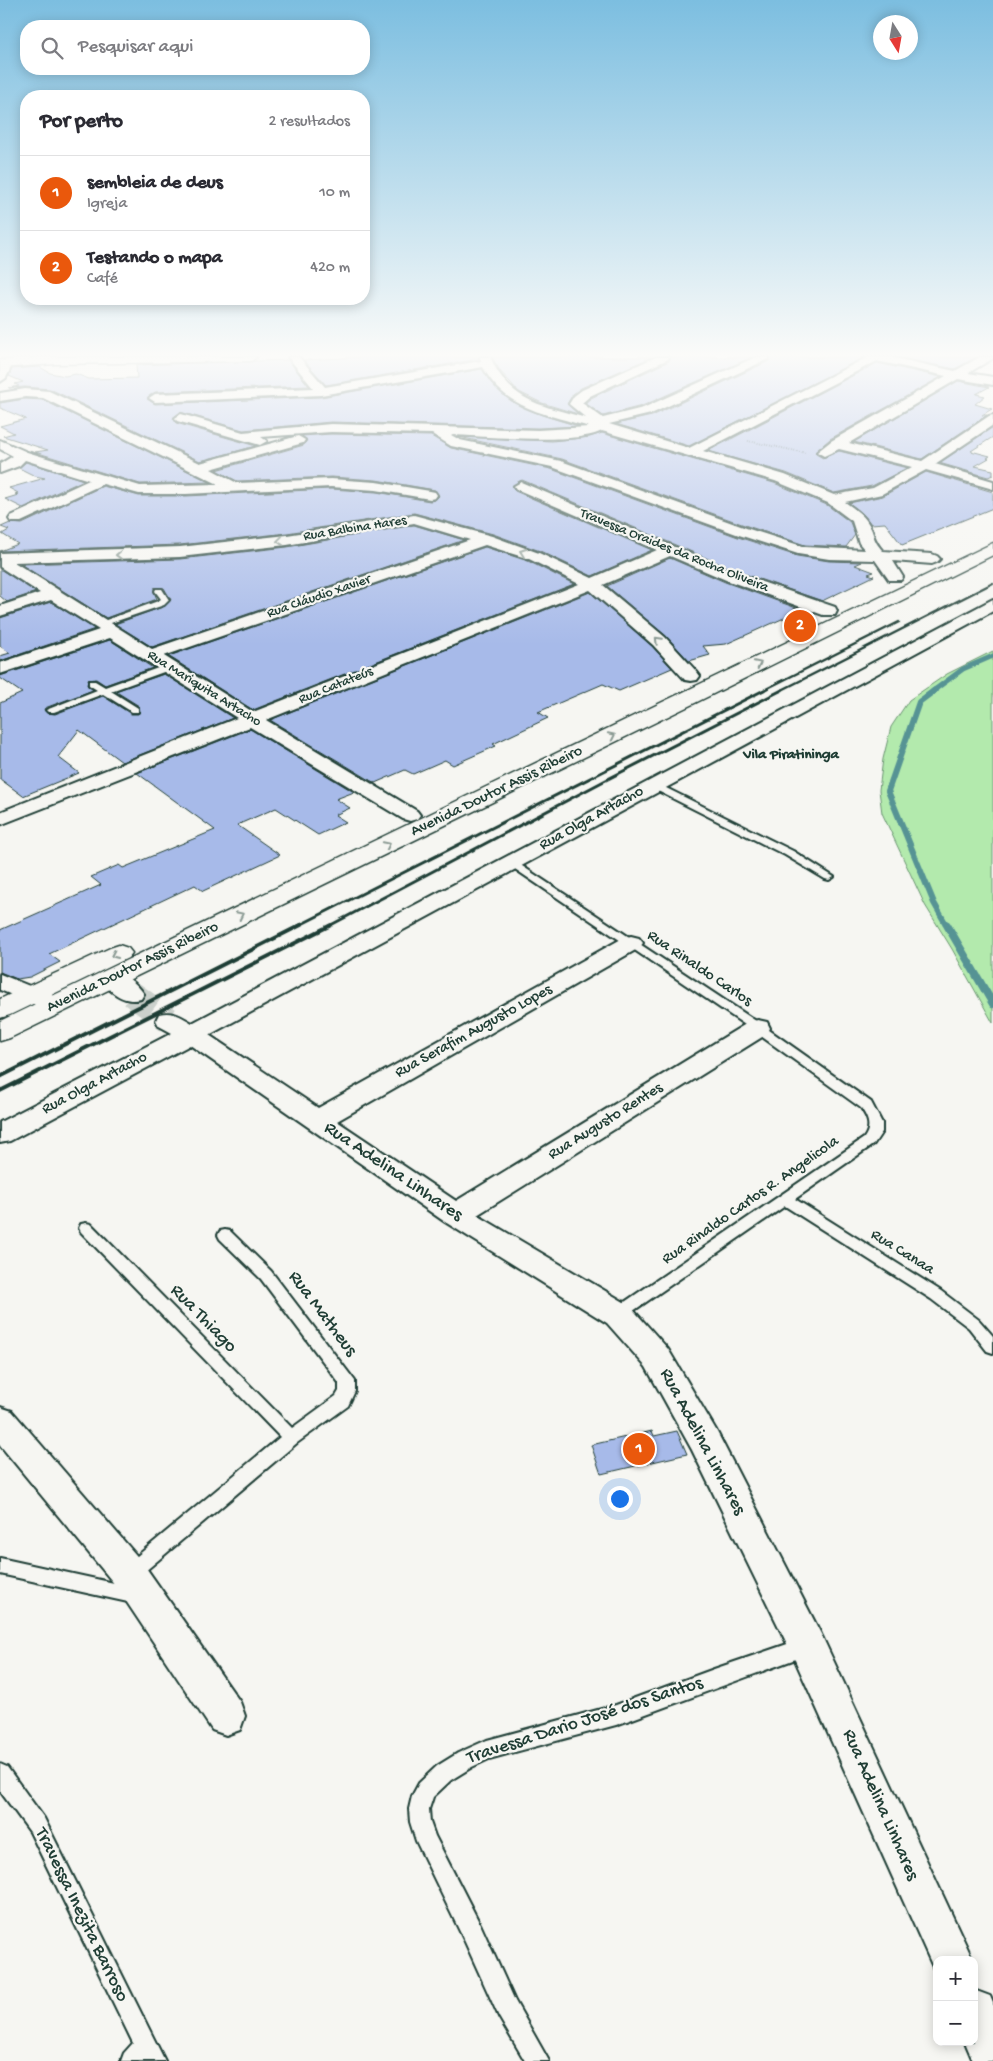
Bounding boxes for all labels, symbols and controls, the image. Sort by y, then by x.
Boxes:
north arrow [873,15,918,60]
search box [20,20,370,75]
icon: search [38,34,66,62]
text: Pesquisar aqui [78,36,193,59]
text: Por perto [40,110,123,135]
text: 2 resultados [269,113,350,132]
text: sembleia de deus [87,172,223,195]
text: 1 [53,184,59,203]
text: 10 m [319,184,350,203]
text: Igreja [87,195,127,214]
text: Testando o mapa [87,247,222,270]
text: 2 [52,259,60,278]
text: 420 m [310,259,350,278]
text: Café [87,270,118,289]
street label: Travessa Oraides da Rocha Oliveira [576,505,772,597]
street label: Rua Balbina Hares [302,512,409,546]
one-way arrow [276,535,284,546]
one-way arrow [520,548,528,558]
one-way arrow [114,550,122,560]
street label: Rua Cláudio Xavier [265,571,374,623]
pin: 2 [784,607,816,645]
one-way arrow [655,637,664,646]
street label: Rua Mariquita Artacho [144,647,264,731]
one-way arrow [753,660,762,670]
street label: Rua Catateús [296,663,376,709]
one-way arrow [607,732,616,742]
street label: Avenida Doutor Assis Ribeiro [408,742,586,842]
district label: Vila Piratininga [742,746,840,764]
street label: Rua Olga Artacho [537,782,647,856]
one-way arrow [382,841,391,851]
one-way arrow [235,912,244,922]
street label: Avenida Doutor Assis Ribeiro [44,918,222,1018]
street label: Rua Rinaldo Carlos [643,927,756,1012]
one-way arrow [110,949,119,960]
street label: Rua Serafim Augusto Lopes [392,980,557,1083]
street label: Rua Olga Artacho [39,1048,151,1120]
street label: Rua Augusto Rentes [545,1079,668,1165]
street label: Rua Adelina Linhares [319,1117,468,1228]
street label: Rua Rinaldo Carlos R. Angelicola [659,1132,844,1269]
street label: Rua Canaa [867,1226,938,1281]
street label: Rua Matheus [282,1267,362,1362]
street label: Rua Thiago [165,1280,242,1358]
street label: Rua Adelina Linhares [654,1365,751,1520]
pin: 1 [623,1430,655,1468]
your location [607,1486,633,1512]
street label: Travessa Dario José dos Santos [463,1672,707,1770]
street label: Rua Adelina Linhares [836,1726,924,1885]
street label: Travessa Inezita Barroso [28,1823,133,2006]
map controls [933,1956,978,2046]
button: + [933,1956,978,2001]
button: − [933,2001,978,2046]

